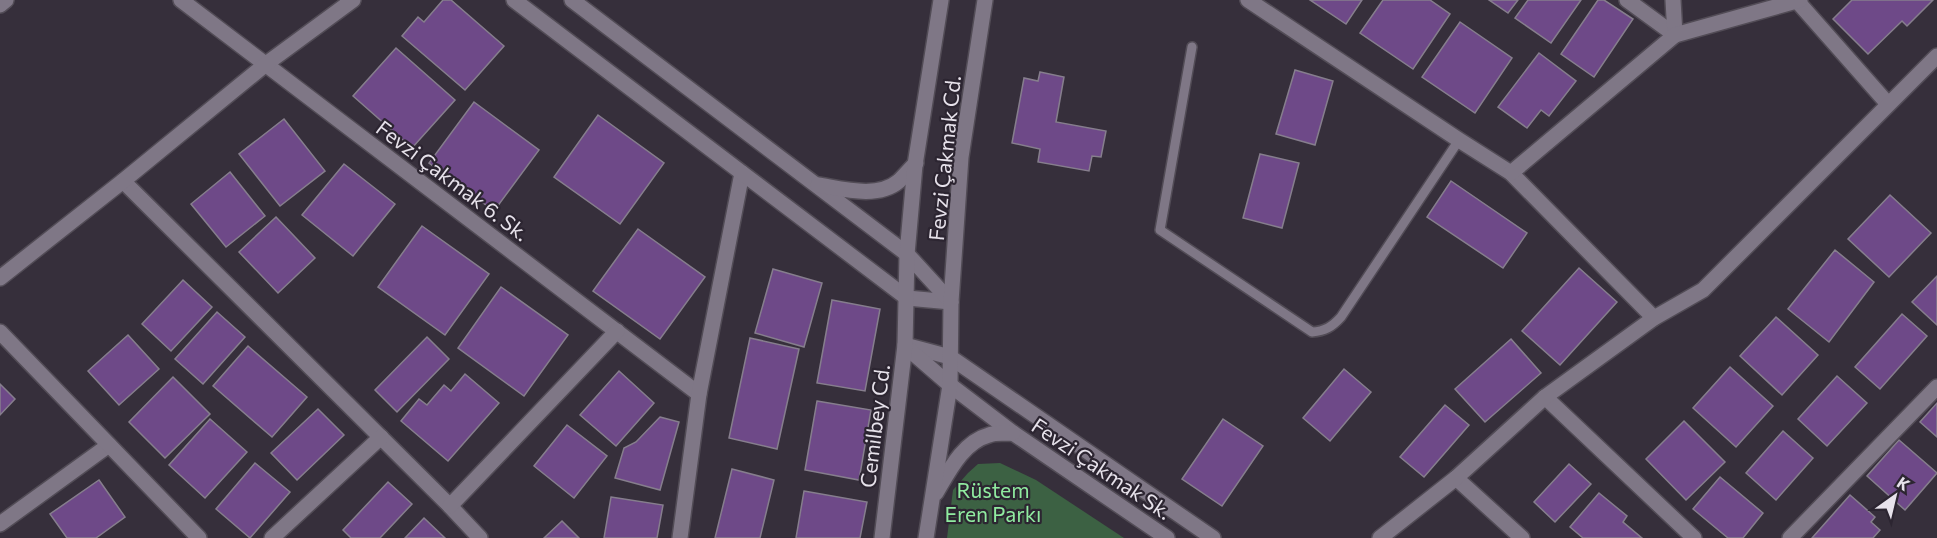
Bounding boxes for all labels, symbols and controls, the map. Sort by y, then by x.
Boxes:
street label: Fevzi Çakmak Cd. [923,74,965,242]
street label: Fevzi Çakmak 6. Sk. [372,114,534,246]
street label: Cemilbey Cd. [854,363,894,489]
street label: Fevzi Çakmak Sk. [1027,412,1177,524]
north arrow [1865,466,1925,526]
text: K [1894,472,1914,494]
park label: Rüstem Eren Parkı [945,477,1041,526]

